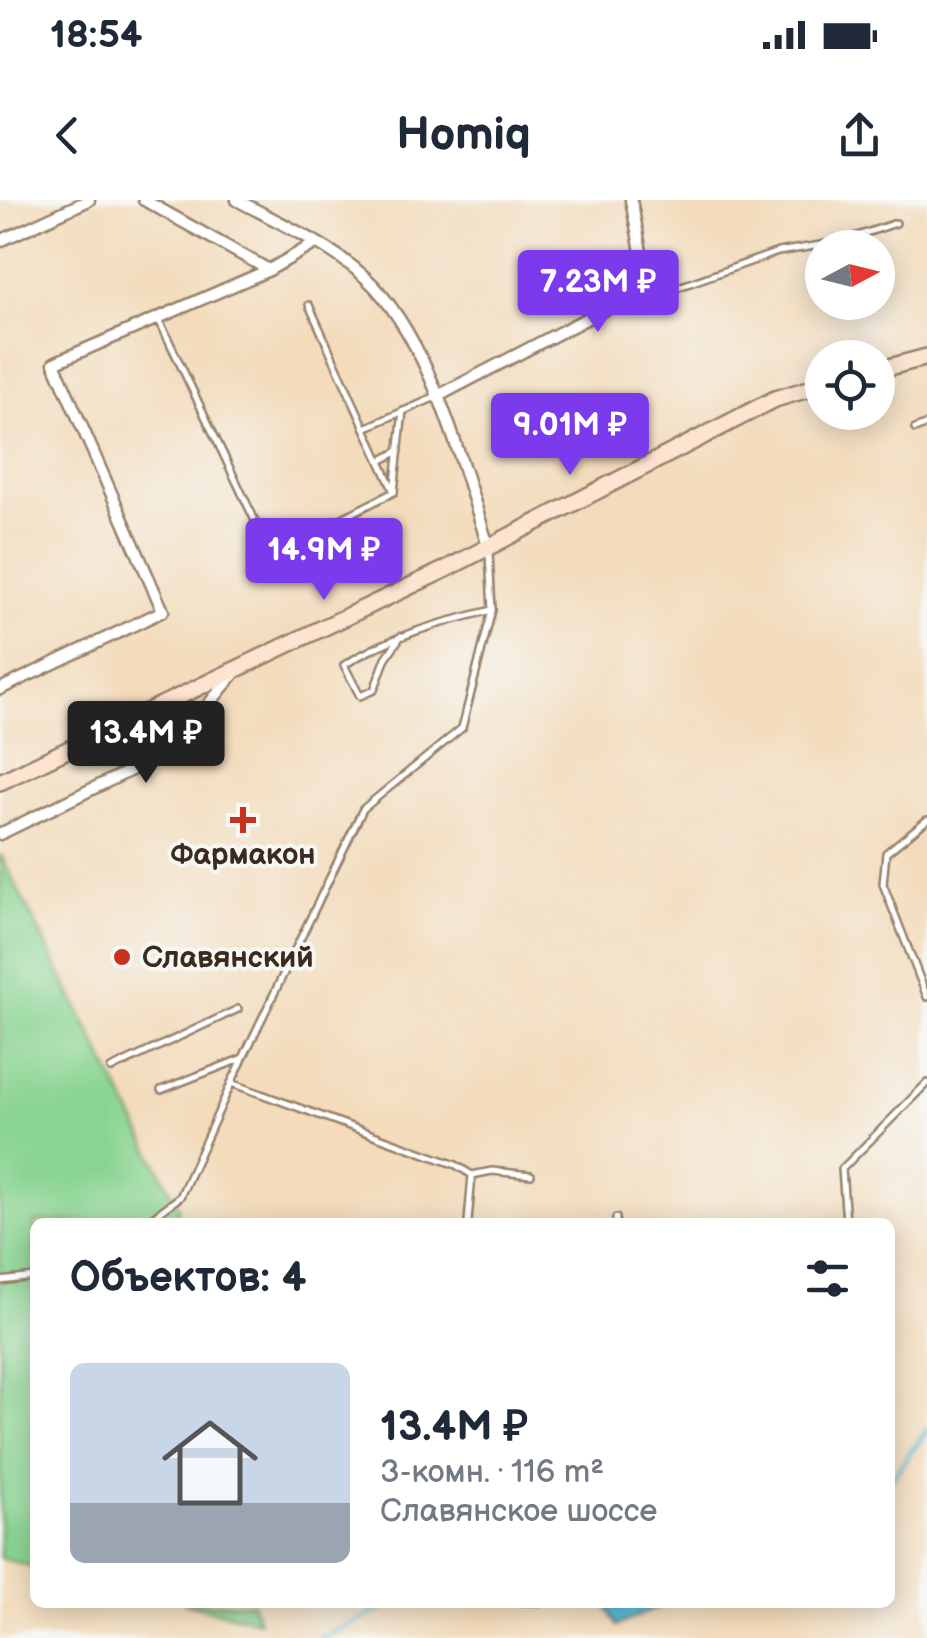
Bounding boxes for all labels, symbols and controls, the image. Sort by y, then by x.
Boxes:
text: 18:54 [50,13,142,58]
icon: back [40,108,95,163]
text: Homiq [396,108,531,163]
icon: share [832,108,887,163]
north arrow [805,230,895,320]
map controls [805,230,895,430]
pin: 7.23M ₽ [506,250,690,335]
text: 7.23M ₽ [540,263,656,302]
button: locate [805,340,895,430]
pin: 9.01M ₽ [478,393,662,478]
text: 9.01M ₽ [513,406,627,445]
pin: 14.9M ₽ [232,518,416,603]
text: 14.9M ₽ [268,531,380,570]
pin: 13.4M ₽ [54,701,238,786]
text: 13.4M ₽ [90,714,202,753]
marker: Фармакон [232,809,254,831]
place label: Фармакон [170,837,316,873]
place label: Славянский [142,940,314,976]
marker: Славянский [111,946,133,968]
icon: filters [800,1251,855,1306]
text: Объектов: 4 [70,1253,307,1304]
text: 13.4M ₽ [380,1402,528,1453]
icon: home [150,1403,270,1523]
text: 3-комн. · 116 m² [380,1453,604,1492]
text: Славянское шоссе [380,1492,657,1531]

